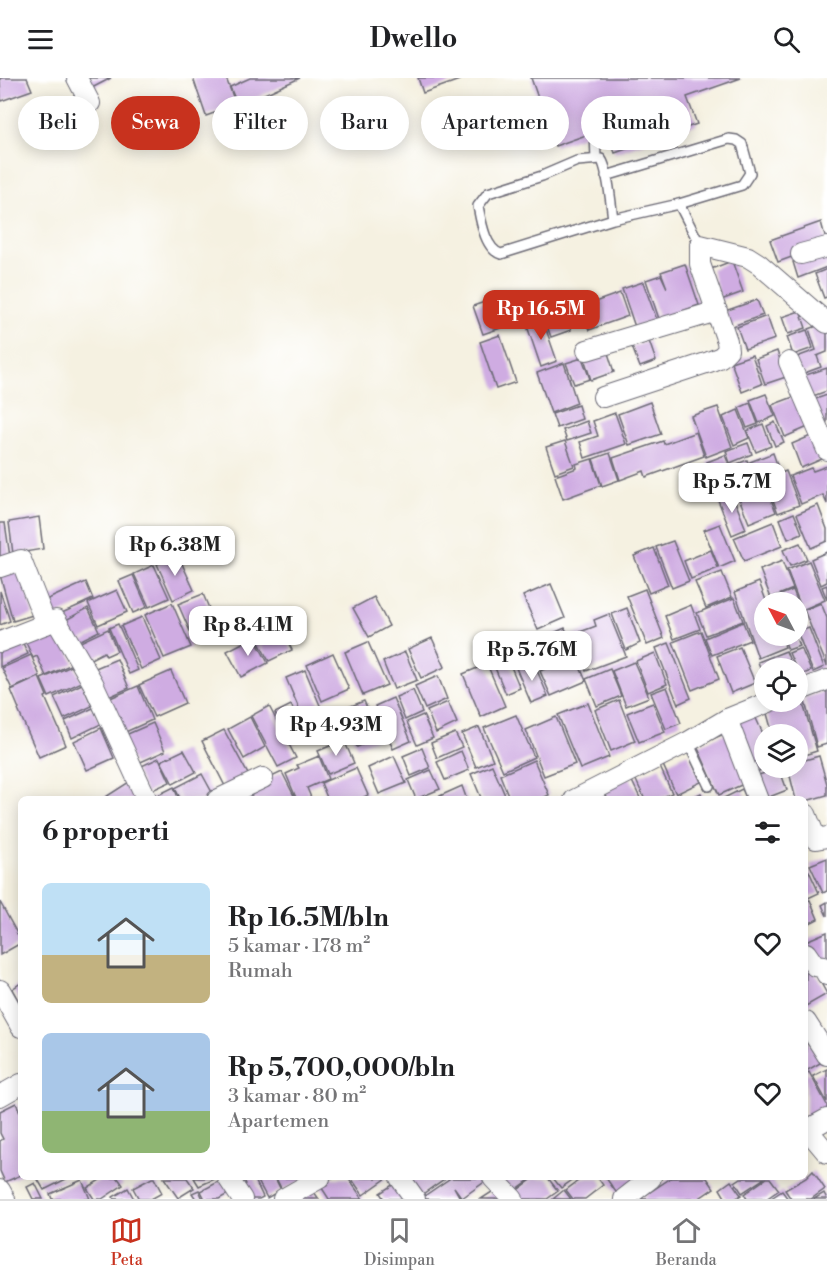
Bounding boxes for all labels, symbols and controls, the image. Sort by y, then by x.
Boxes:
text: Dwello [369,22,458,56]
icon: menu [24,23,57,56]
icon: search [770,23,803,56]
chip: Beli [18,96,99,150]
chip: Sewa [111,96,200,150]
chip: Filter [212,96,308,150]
chip: Baru [320,96,409,150]
chip: Apartemen [421,96,569,150]
chip: Rumah [581,96,691,150]
pin: Rp 16.5M [479,290,603,341]
text: Rp 16.5M [497,297,585,322]
pin: Rp 5.7M [677,463,787,514]
text: Rp 5.7M [693,470,771,495]
pin: Rp 6.38M [113,526,237,577]
text: Rp 6.38M [129,533,221,558]
north arrow [754,592,808,646]
map controls [754,592,808,778]
pin: Rp 8.41M [186,606,310,657]
text: Rp 8.41M [203,613,293,638]
pin: Rp 5.76M [470,631,594,682]
text: Rp 5.76M [487,638,577,663]
button: locate [754,658,808,712]
pin: Rp 4.93M [274,706,398,757]
text: Rp 4.93M [290,713,382,738]
button: layers [754,724,808,778]
text: 6 properti [42,816,169,848]
icon: filters [751,816,784,849]
text: Rp 16.5M/bln [228,902,389,934]
icon: home [90,907,162,979]
icon: heart [751,927,784,960]
text: 5 kamar · 178 m² [228,934,370,959]
text: Rumah [228,959,293,984]
text: Rp 5,700,000/bln [228,1052,455,1084]
icon: home [90,1057,162,1129]
icon: heart [751,1077,784,1110]
text: 3 kamar · 80 m² [228,1084,366,1109]
text: Apartemen [228,1109,329,1134]
tab: Peta [110,1214,143,1270]
tab: Disimpan [364,1214,435,1270]
tab: Beranda [656,1214,717,1270]

